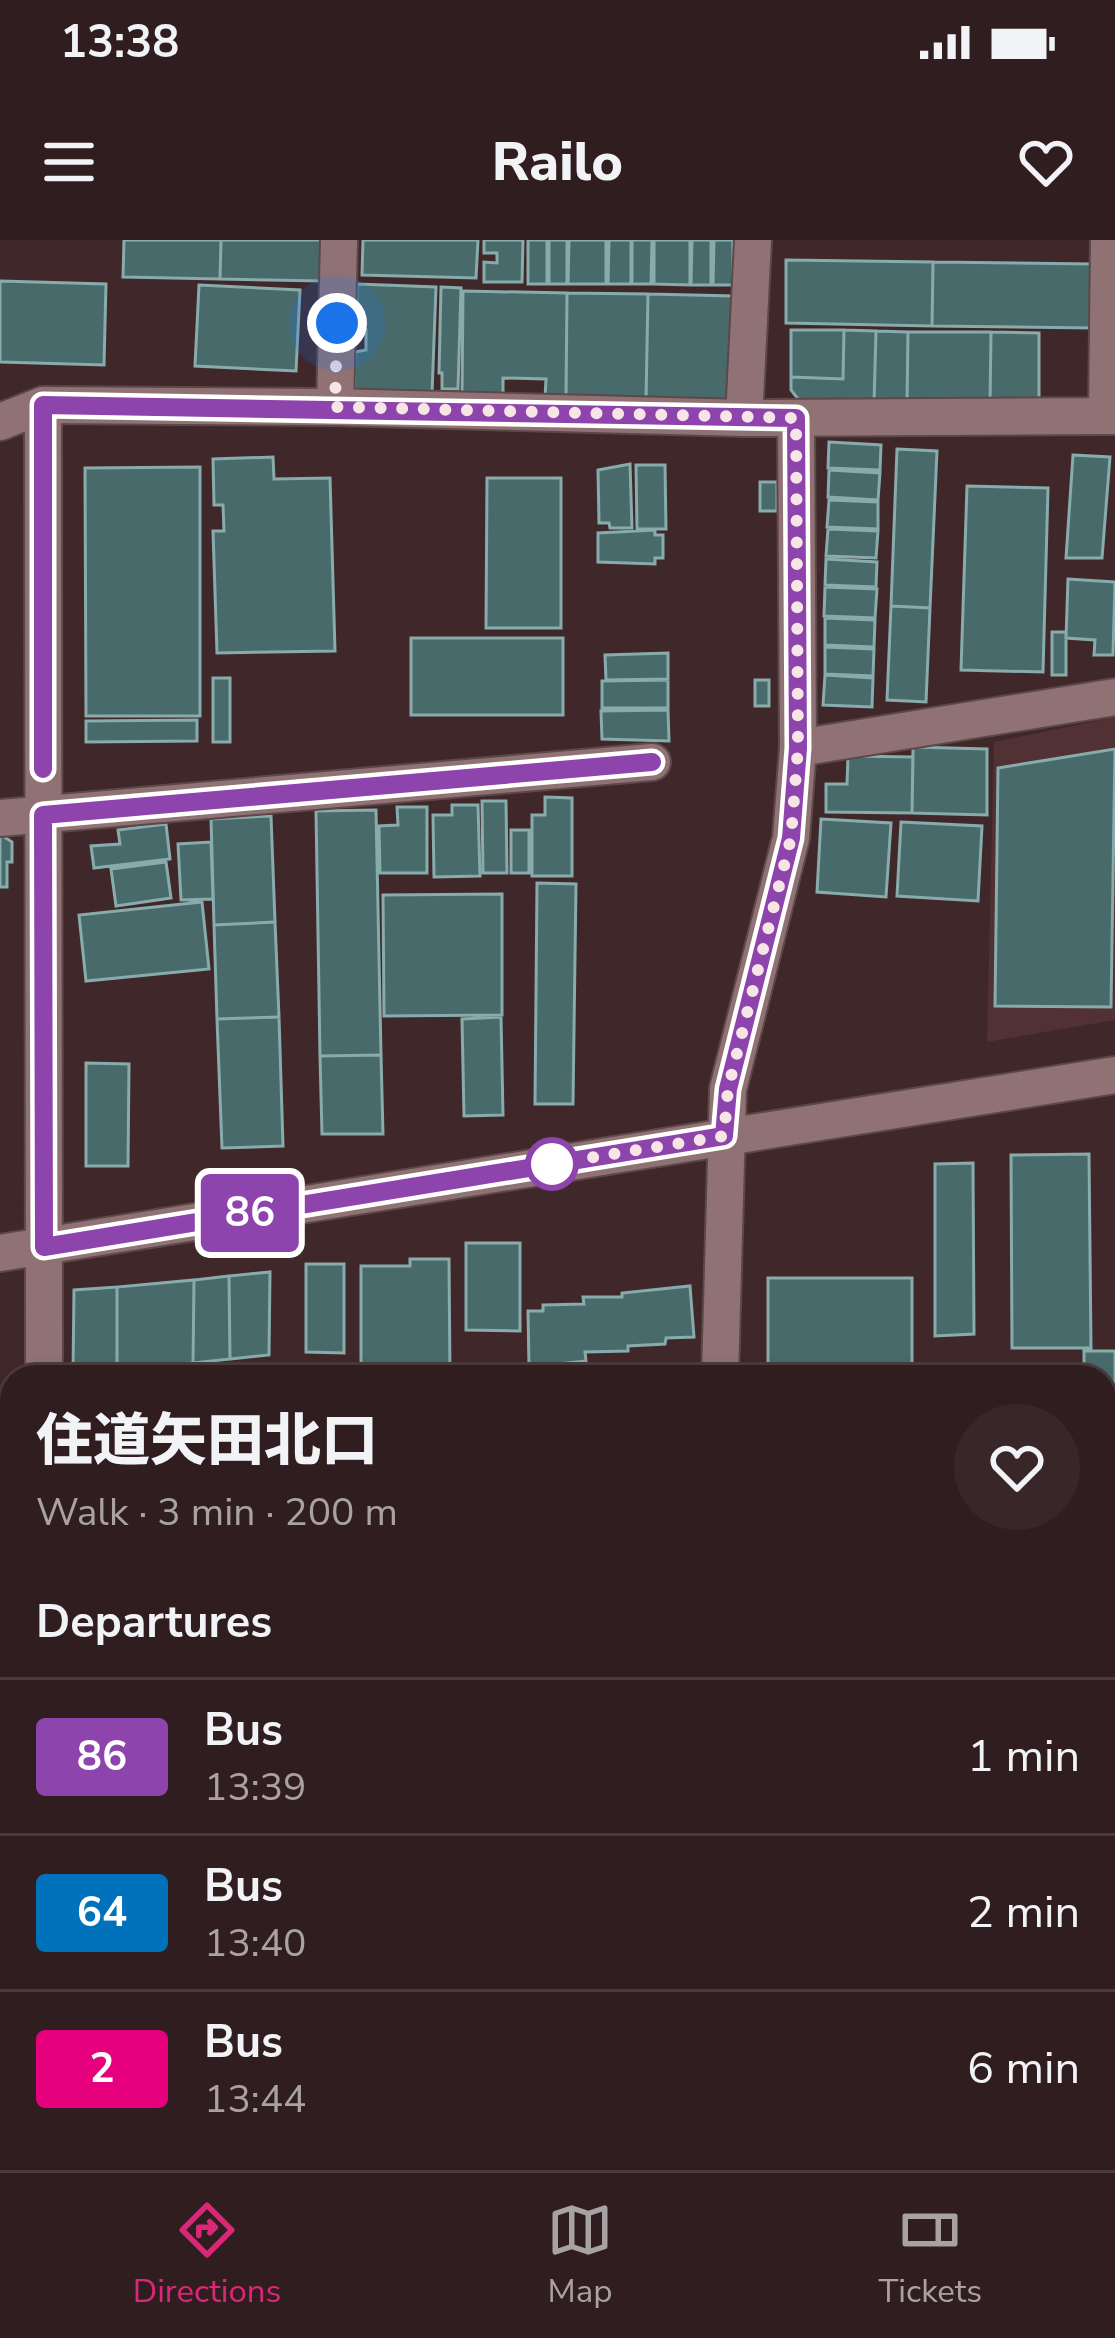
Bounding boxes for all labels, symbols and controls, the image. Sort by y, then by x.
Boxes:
text: 13:38 [60,12,179,73]
text: Railo [492,125,623,199]
icon: menu [36,129,102,195]
icon: heart [1013,129,1079,195]
your location [307,293,367,353]
unlabelled marker [527,1139,577,1189]
line badge: 86 [196,1174,304,1252]
text: 86 [225,1184,275,1241]
text: 住道矢田北口 [36,1402,378,1480]
button: heart [954,1404,1080,1530]
text: Walk · 3 min · 200 m [36,1486,398,1539]
text: Departures [36,1592,272,1653]
text: Bus [204,1700,283,1761]
text: 1 min [967,1726,1080,1787]
text: 86 [77,1728,127,1785]
text: 13:39 [204,1761,307,1814]
text: Bus [204,1856,283,1917]
text: 2 min [967,1882,1080,1943]
text: 64 [77,1884,127,1941]
text: 13:40 [204,1917,307,1970]
text: Bus [204,2012,283,2073]
text: 6 min [967,2038,1080,2099]
text: 2 [89,2040,115,2097]
text: 13:44 [204,2073,307,2126]
tab: Directions [133,2197,281,2314]
tab: Map [547,2197,613,2314]
tab: Tickets [878,2197,982,2314]

